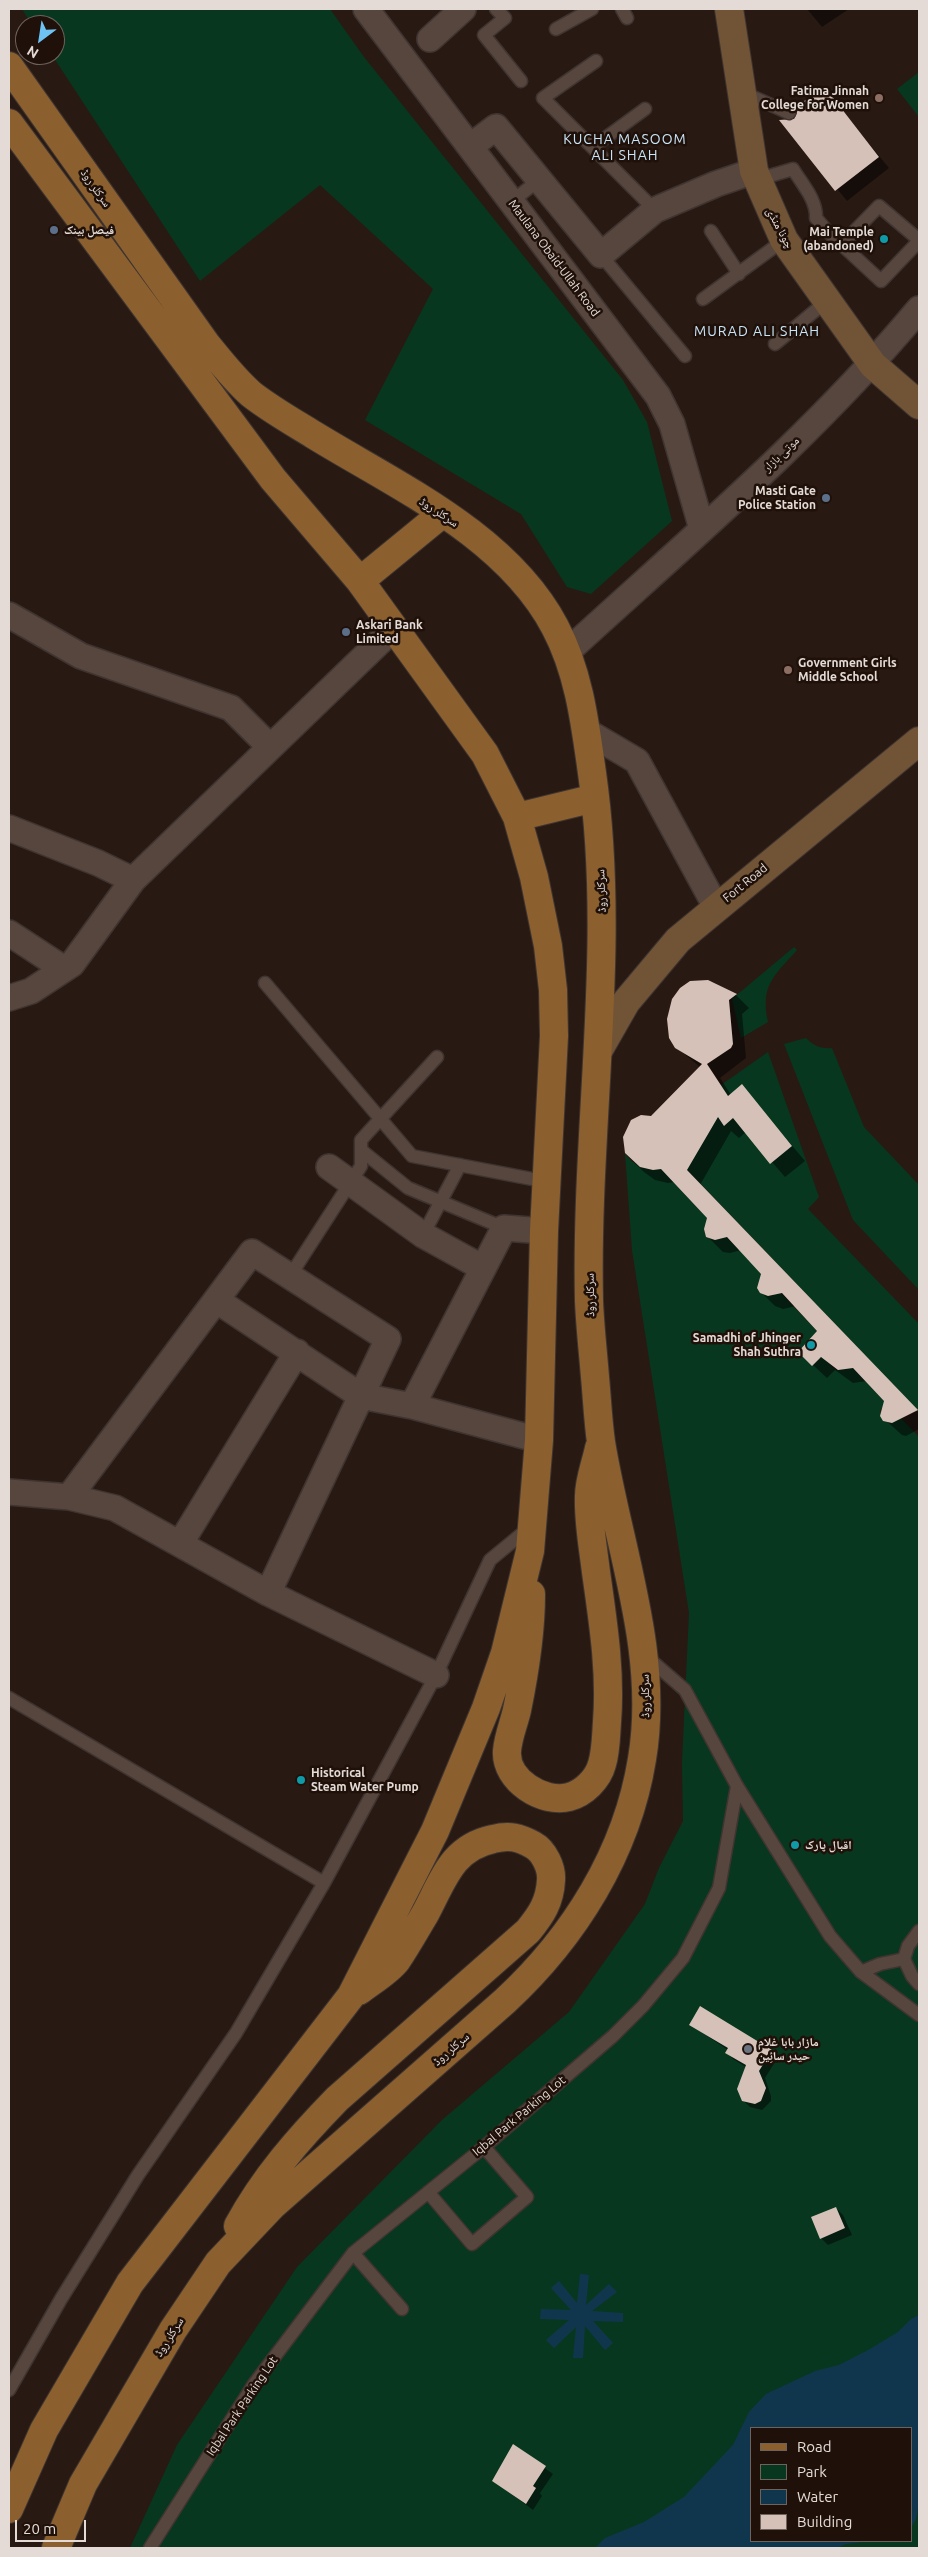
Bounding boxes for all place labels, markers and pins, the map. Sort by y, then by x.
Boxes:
place label: Fatima Jinnah College for Women [761,84,869,112]
marker: Fatima Jinnah College for Women [873,92,885,104]
place label: فیصل بینک [64,223,114,237]
marker: فیصل بینک [48,224,60,236]
place label: Mai Temple (abandoned) [803,225,874,253]
marker: Mai Temple (abandoned) [878,233,890,245]
place label: Masti Gate Police Station [738,484,816,512]
marker: Masti Gate Police Station [820,492,832,504]
place label: Askari Bank Limited [356,618,423,646]
marker: Askari Bank Limited [340,626,352,638]
place label: Government Girls Middle School [798,656,897,684]
marker: Government Girls Middle School [782,664,794,676]
place label: Samadhi of Jhinger Shah Suthra [693,1331,801,1359]
marker: Samadhi of Jhinger Shah Suthra [805,1339,817,1351]
place label: Historical Steam Water Pump [311,1766,419,1794]
marker: Historical Steam Water Pump [295,1774,307,1786]
place label: اقبال پارک [805,1838,852,1852]
marker: اقبال پارک [789,1839,801,1851]
place label: مازار بابا غلام حیدر سائِین [758,2035,819,2063]
marker: مازار بابا غلام حیدر سائِین [742,2043,754,2055]

